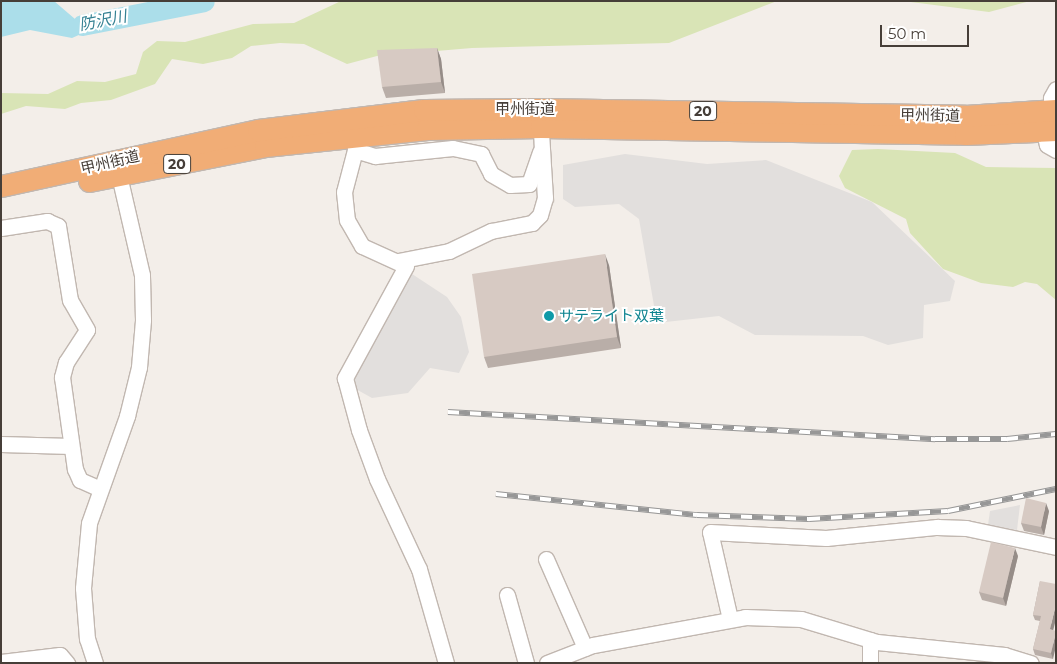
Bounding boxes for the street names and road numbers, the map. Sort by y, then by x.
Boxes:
street label: 甲州街道 [495,100,555,118]
road number: 20 [688,100,718,122]
street label: 甲州街道 [900,105,960,125]
street label: 甲州街道 [79,146,141,178]
road number: 20 [162,152,192,175]

